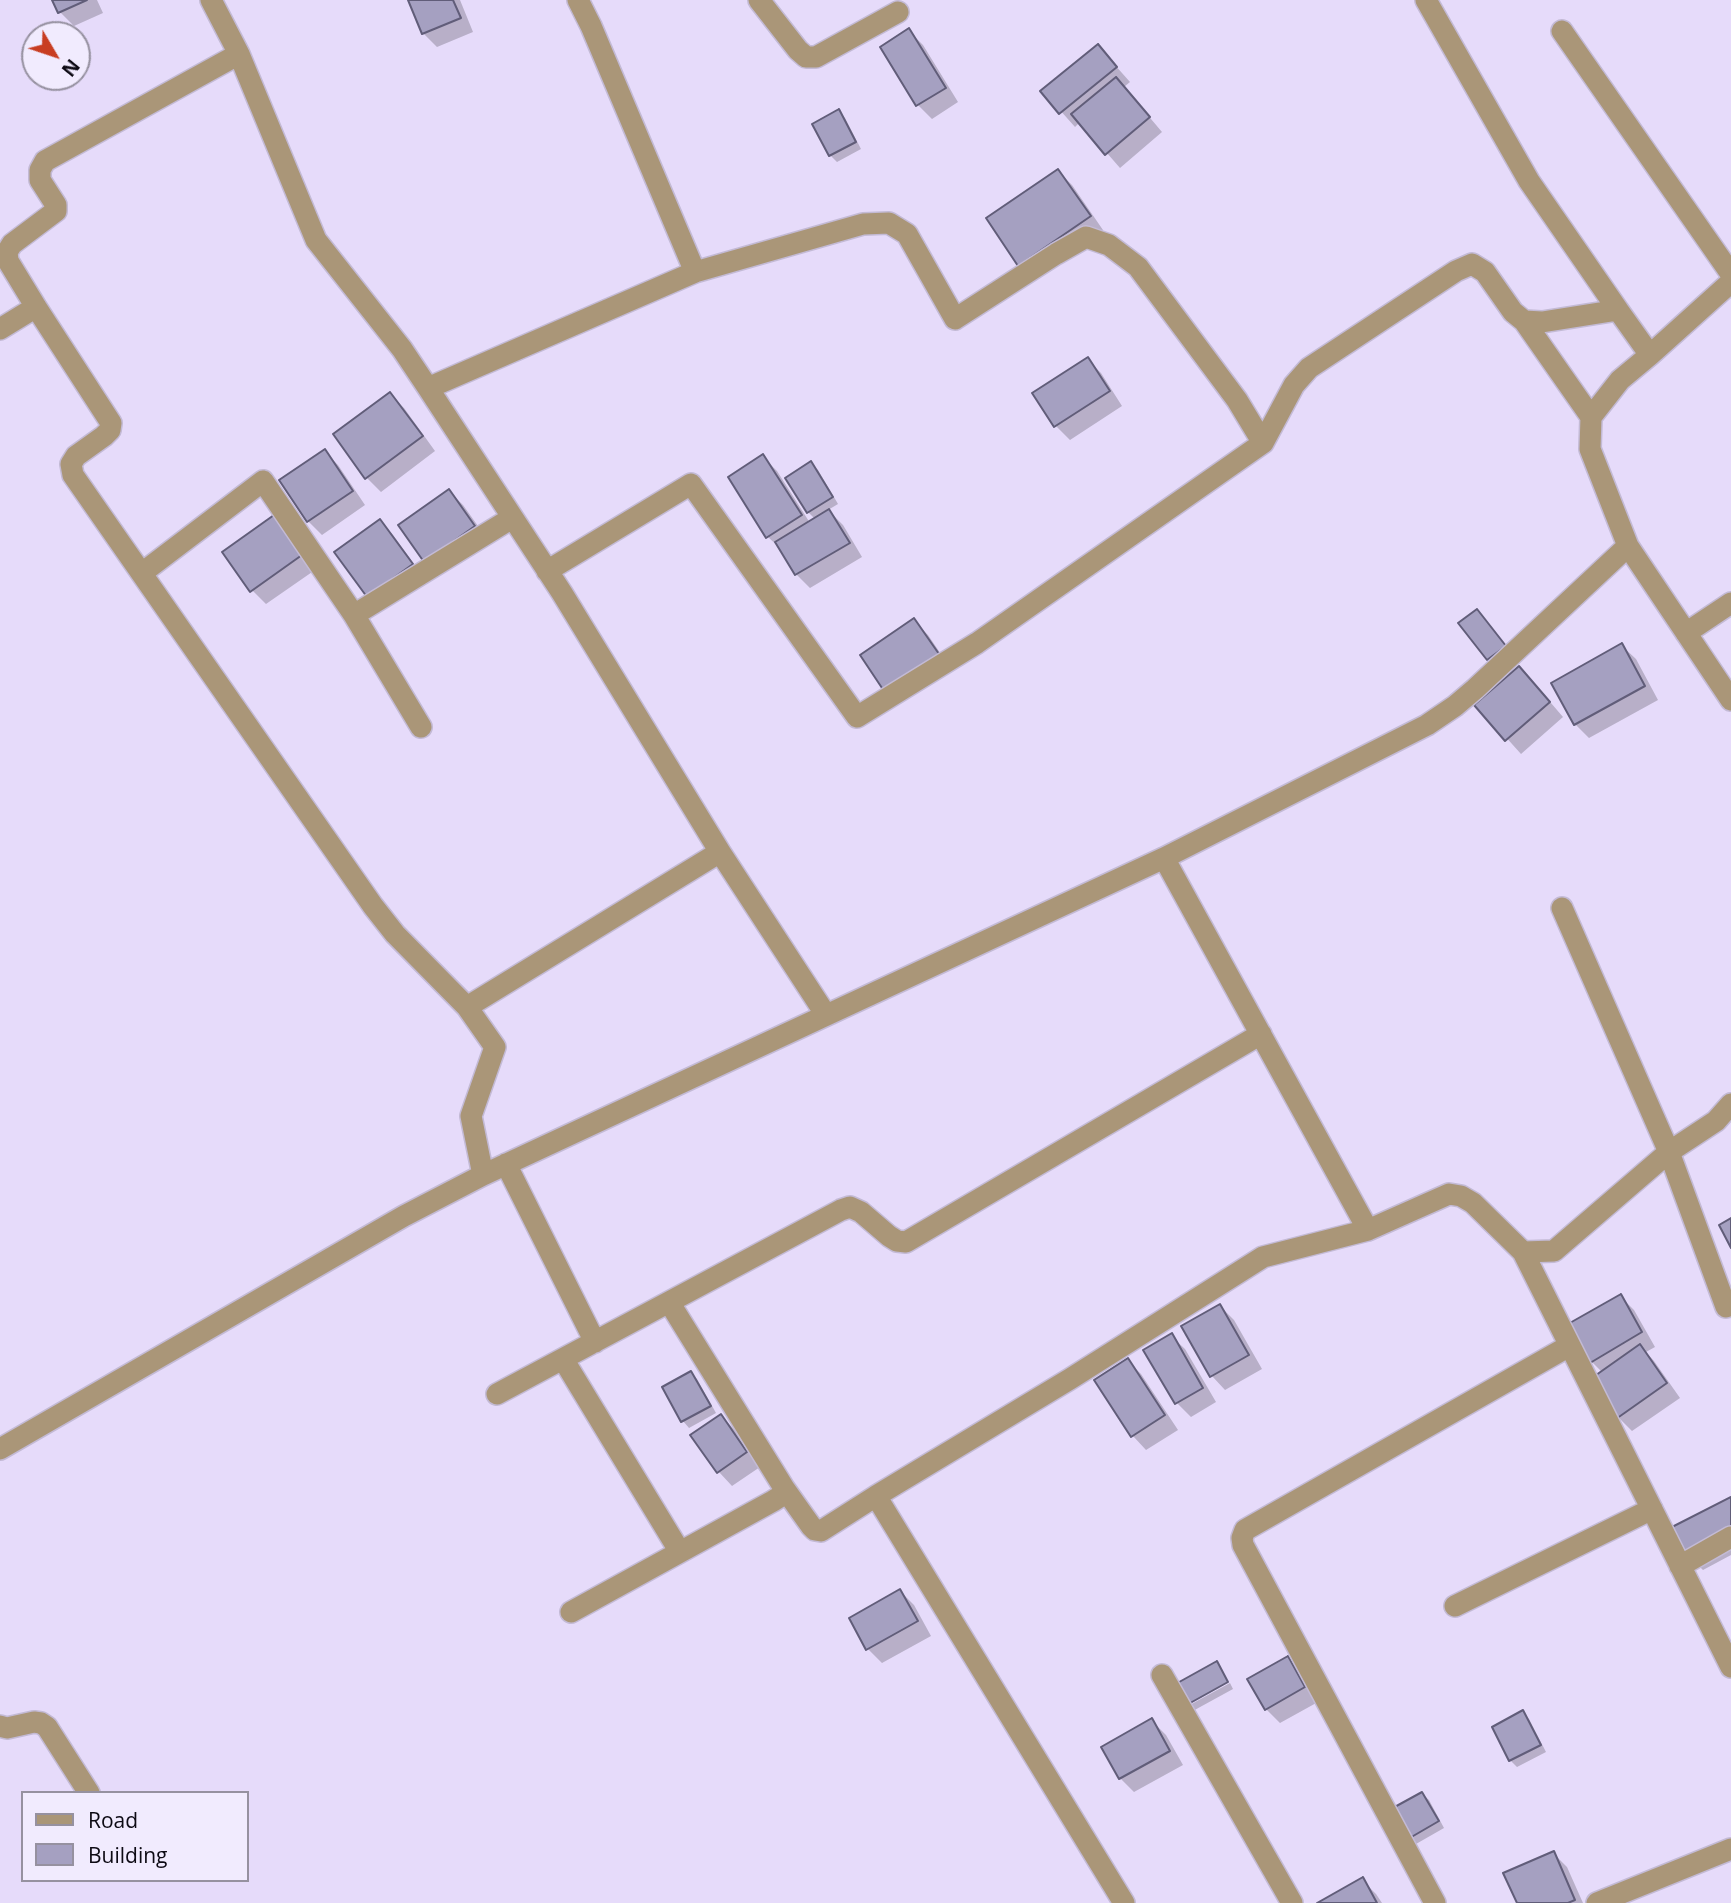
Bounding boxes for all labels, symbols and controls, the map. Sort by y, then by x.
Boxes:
north arrow [21,21,91,91]
text: N [56,54,86,82]
legend [21,1791,248,1882]
text: Road [88,1806,138,1834]
text: Building [88,1841,167,1869]

